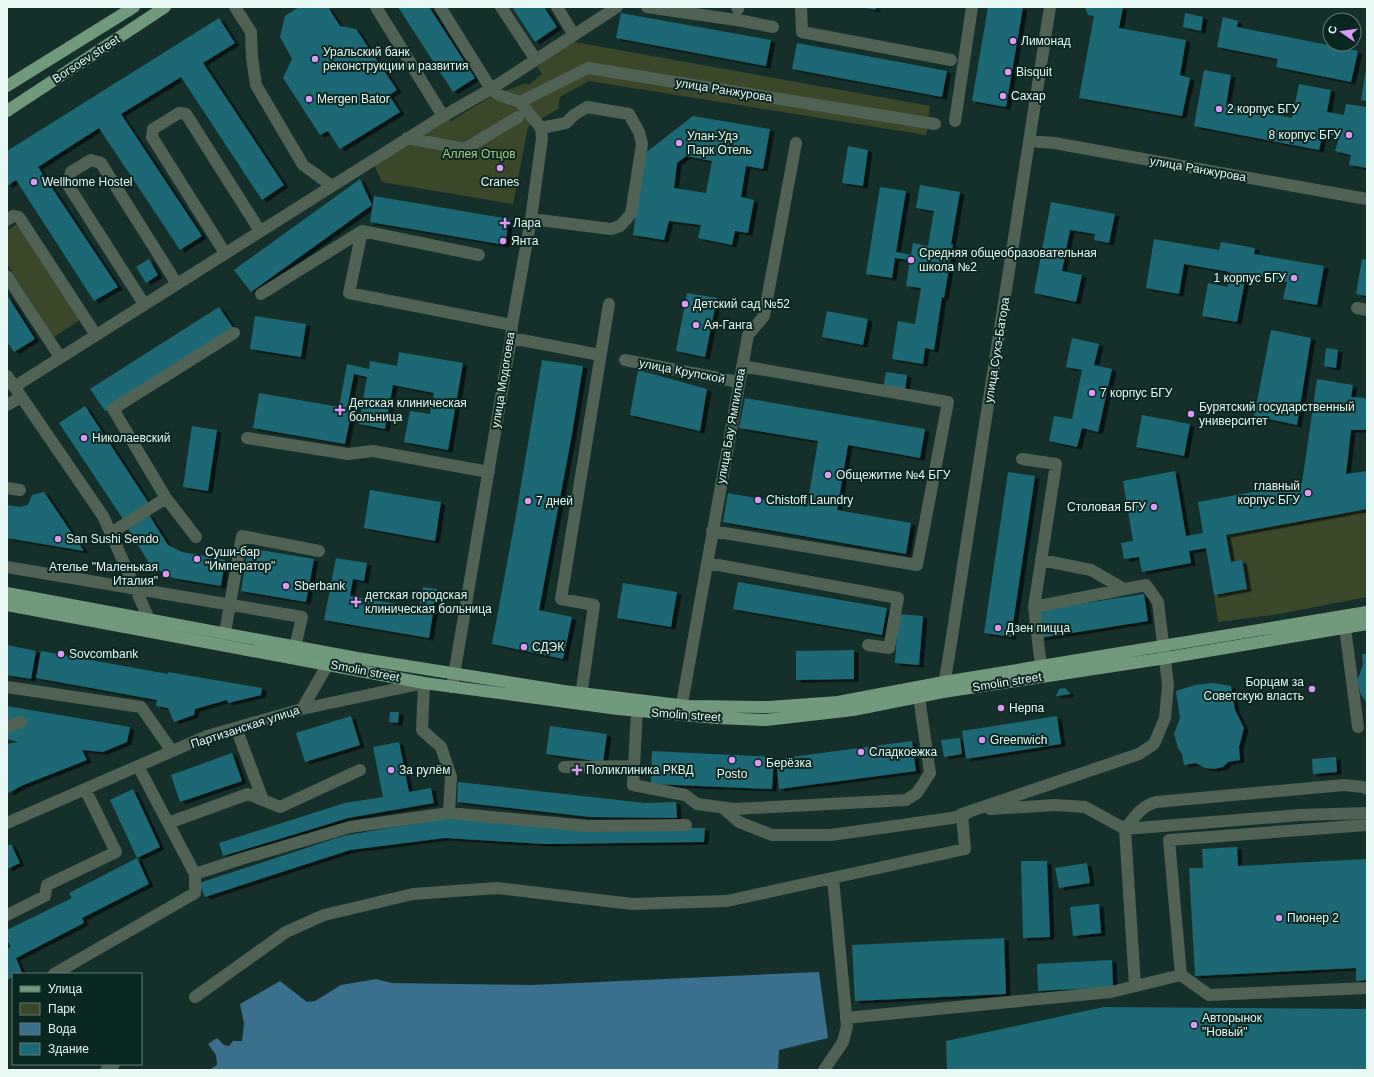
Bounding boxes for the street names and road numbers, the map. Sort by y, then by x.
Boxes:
street label: Borsoev street [50,32,123,86]
street label: улица Ранжурова [675,75,774,105]
street label: улица Ранжурова [1149,154,1248,184]
street label: улица Сухэ-Батора [982,296,1012,404]
street label: улица Модогоева [489,331,518,429]
street label: улица Крупской [638,356,726,386]
street label: улица Бау Ямпилова [714,367,748,485]
street label: Smolin street [329,657,401,685]
street label: Smolin street [971,670,1043,694]
street label: Партизанская улица [189,703,302,751]
street label: Smolin street [651,706,722,724]

